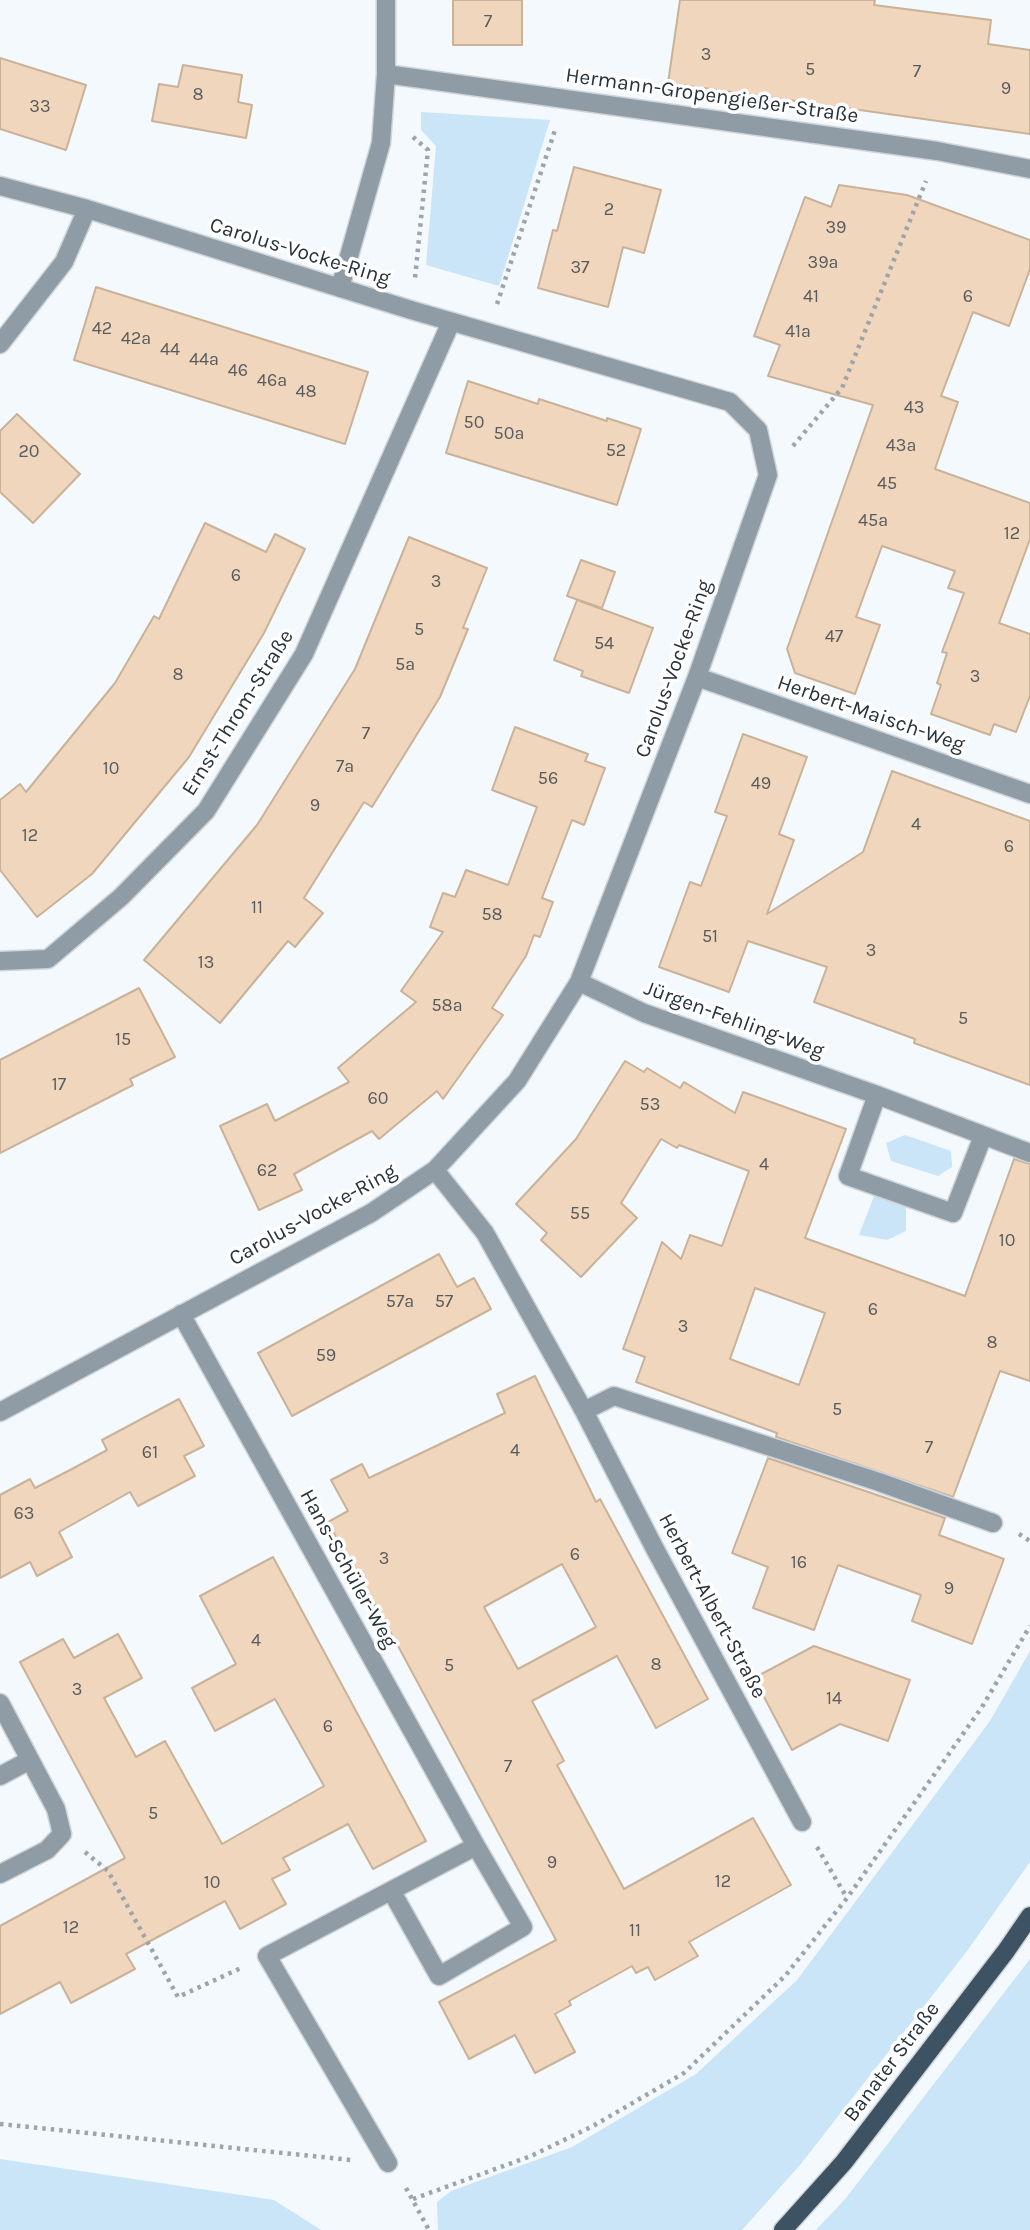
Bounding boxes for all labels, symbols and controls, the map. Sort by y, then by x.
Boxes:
house number: 7 [484,11,492,33]
house number: 3 [701,44,711,66]
house number: 5 [805,59,815,81]
house number: 7 [913,61,921,83]
street label: Hermann-Gropengießer-Straße [564,63,860,129]
house number: 9 [1001,78,1011,100]
house number: 8 [192,84,204,106]
house number: 33 [29,96,51,118]
house number: 2 [604,199,614,221]
street label: Carolus-Vocke-Ring [207,213,393,291]
house number: 39 [825,217,847,239]
house number: 39a [808,252,838,274]
house number: 37 [570,257,590,279]
house number: 41 [803,286,819,308]
house number: 6 [963,286,973,308]
house number: 42 [92,318,112,340]
house number: 41a [785,321,811,343]
house number: 42a [121,328,151,350]
house number: 44 [160,339,180,361]
house number: 44a [189,349,219,371]
house number: 46 [228,360,248,382]
house number: 46a [257,370,287,392]
house number: 48 [295,381,317,403]
house number: 43 [904,397,924,419]
house number: 50 [464,412,484,434]
house number: 50a [494,423,524,445]
house number: 43a [886,435,916,457]
house number: 52 [606,440,626,462]
house number: 20 [18,441,40,463]
house number: 45 [877,473,897,495]
house number: 45a [858,510,888,532]
house number: 12 [1004,523,1020,545]
house number: 6 [231,565,241,587]
house number: 3 [431,571,441,593]
street label: Carolus-Vocke-Ring [630,577,718,761]
house number: 5 [414,619,424,641]
street label: Ernst-Throm-Straße [177,625,299,801]
house number: 47 [825,626,843,648]
house number: 54 [594,633,614,655]
house number: 5a [395,654,415,676]
house number: 8 [172,664,184,686]
house number: 3 [970,666,980,688]
street label: Herbert-Maisch-Weg [774,670,968,758]
house number: 7 [362,723,370,745]
house number: 7a [336,756,354,778]
house number: 10 [103,758,119,780]
house number: 56 [538,768,558,790]
house number: 49 [751,773,771,795]
house number: 9 [310,795,320,817]
house number: 4 [911,814,921,836]
house number: 12 [22,825,38,847]
house number: 6 [1004,836,1014,858]
house number: 11 [251,897,263,919]
house number: 58 [481,904,503,926]
house number: 51 [702,926,718,948]
house number: 3 [866,940,876,962]
house number: 13 [198,952,214,974]
street label: Jürgen-Fehling-Weg [641,976,827,1064]
house number: 58a [431,995,463,1017]
house number: 5 [958,1008,968,1030]
house number: 15 [115,1029,131,1051]
house number: 17 [52,1074,66,1096]
house number: 60 [368,1088,388,1110]
house number: 53 [640,1094,660,1116]
house number: 4 [759,1154,769,1176]
street label: Carolus-Vocke-Ring [225,1159,401,1271]
house number: 62 [257,1160,277,1182]
house number: 55 [570,1203,590,1225]
house number: 10 [999,1230,1015,1252]
house number: 57a [386,1291,414,1313]
house number: 57 [435,1291,453,1313]
house number: 6 [868,1299,878,1321]
house number: 3 [678,1316,688,1338]
house number: 8 [986,1332,998,1354]
house number: 59 [316,1345,336,1367]
house number: 5 [832,1399,842,1421]
house number: 7 [925,1437,933,1459]
house number: 4 [510,1440,520,1462]
house number: 61 [142,1442,158,1464]
street label: Hans-Schüler-Weg [294,1485,402,1653]
house number: 63 [14,1503,34,1525]
street label: Herbert-Albert-Straße [653,1509,771,1703]
house number: 6 [570,1544,580,1566]
house number: 3 [379,1548,389,1570]
house number: 16 [791,1552,807,1574]
house number: 9 [944,1578,954,1600]
house number: 4 [251,1630,261,1652]
house number: 8 [650,1654,662,1676]
house number: 5 [444,1655,454,1677]
house number: 3 [72,1679,82,1701]
house number: 14 [826,1688,842,1710]
house number: 6 [323,1716,333,1738]
house number: 7 [504,1756,512,1778]
house number: 5 [148,1803,158,1825]
house number: 9 [547,1852,557,1874]
house number: 12 [715,1871,731,1893]
house number: 10 [204,1872,220,1894]
house number: 12 [63,1917,79,1939]
house number: 11 [629,1920,641,1942]
street label: Banater Straße [839,1997,945,2127]

